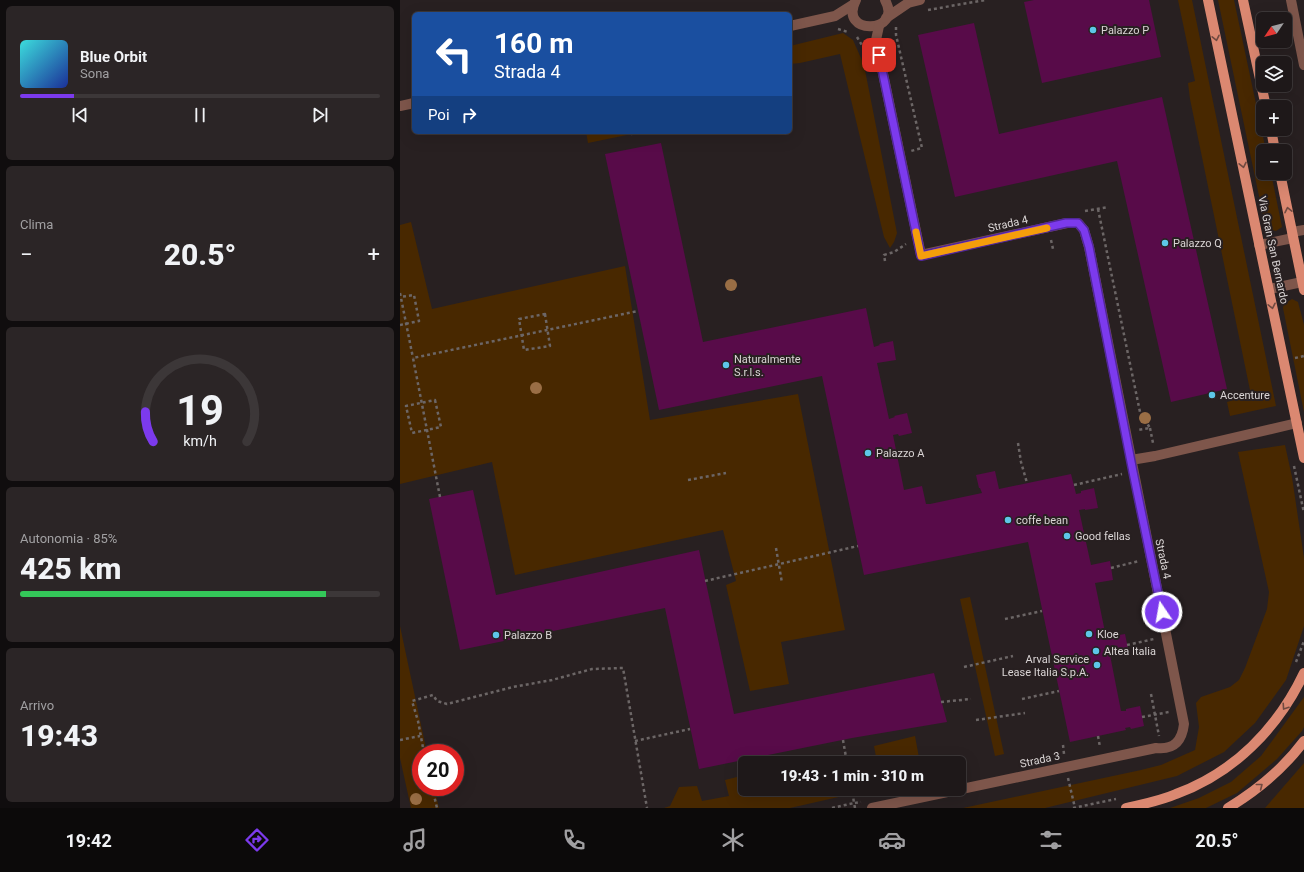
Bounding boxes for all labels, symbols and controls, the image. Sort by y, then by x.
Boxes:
north arrow [1256,12,1292,48]
map controls [1256,12,1292,180]
place label: Palazzo P [1101,24,1149,37]
marker: Palazzo P [1088,25,1098,35]
text: 160 m [494,27,573,60]
icon: left [428,28,480,80]
one-way arrow [1211,35,1220,41]
pin [862,38,896,72]
icon: arrive [868,44,890,66]
text: Blue Orbit [80,48,147,66]
button: layers [1256,56,1292,92]
text: Strada 4 [494,61,561,82]
text: Sona [80,66,109,81]
button: + [1256,100,1292,136]
icon: previous [69,104,91,126]
icon: pause [189,104,211,126]
icon: next [309,104,331,126]
icon: right [458,104,480,126]
text: Poi [428,106,450,124]
button: − [1256,144,1292,180]
one-way arrow [1238,162,1246,169]
street label: Via Gran San Bernardo [1255,195,1291,305]
one-way arrow [1284,207,1292,213]
street label: Strada 4 [987,213,1029,235]
text: Clima [20,217,53,232]
text: 20.5° [164,237,236,272]
place label: Palazzo Q [1173,237,1222,250]
marker: Palazzo Q [1160,238,1170,248]
text: − [20,242,33,267]
text: + [368,242,380,267]
one-way arrow [1268,303,1276,309]
place label: Naturalmente S.r.l.s. [734,353,801,379]
marker: Naturalmente S.r.l.s. [721,360,731,370]
text: 19 [176,386,224,435]
place label: Accenture [1220,389,1270,402]
marker: Accenture [1207,390,1217,400]
text: km/h [183,433,217,449]
place label: Palazzo A [876,447,925,460]
marker: Palazzo A [863,448,873,458]
place label: coffe bean [1016,514,1068,527]
marker: coffe bean [1003,515,1013,525]
place label: Good fellas [1075,530,1131,543]
text: Autonomia · 85% [20,531,117,546]
marker: Good fellas [1062,531,1072,541]
street label: Strada 4 [1152,538,1174,580]
text: 425 km [20,551,122,586]
position arrow [1141,591,1183,633]
place label: Kloe [1097,628,1119,641]
place label: Palazzo B [504,629,552,642]
marker: Kloe [1084,629,1094,639]
marker: Palazzo B [491,630,501,640]
place label: Altea Italia [1104,645,1156,658]
marker: Altea Italia [1091,646,1101,656]
place label: Arval Service Lease Italia S.p.A. [1002,653,1089,679]
marker: Arval Service Lease Italia S.p.A. [1092,660,1102,670]
text: Arrivo [20,698,54,713]
one-way arrow [1282,703,1290,710]
text: 19:43 [20,718,98,753]
speed limit sign: 20 [412,744,464,796]
street label: Strada 3 [1019,749,1061,771]
text: 19:43 · 1 min · 310 m [780,767,924,785]
one-way arrow [1255,783,1262,790]
icon: directions [243,826,271,854]
icon: music [401,826,429,854]
icon: phone [560,826,588,854]
icon: climate [719,826,747,854]
icon: car [878,826,906,854]
icon: filters [1037,826,1065,854]
text: 19:42 [65,830,112,851]
text: 20.5° [1195,830,1239,851]

